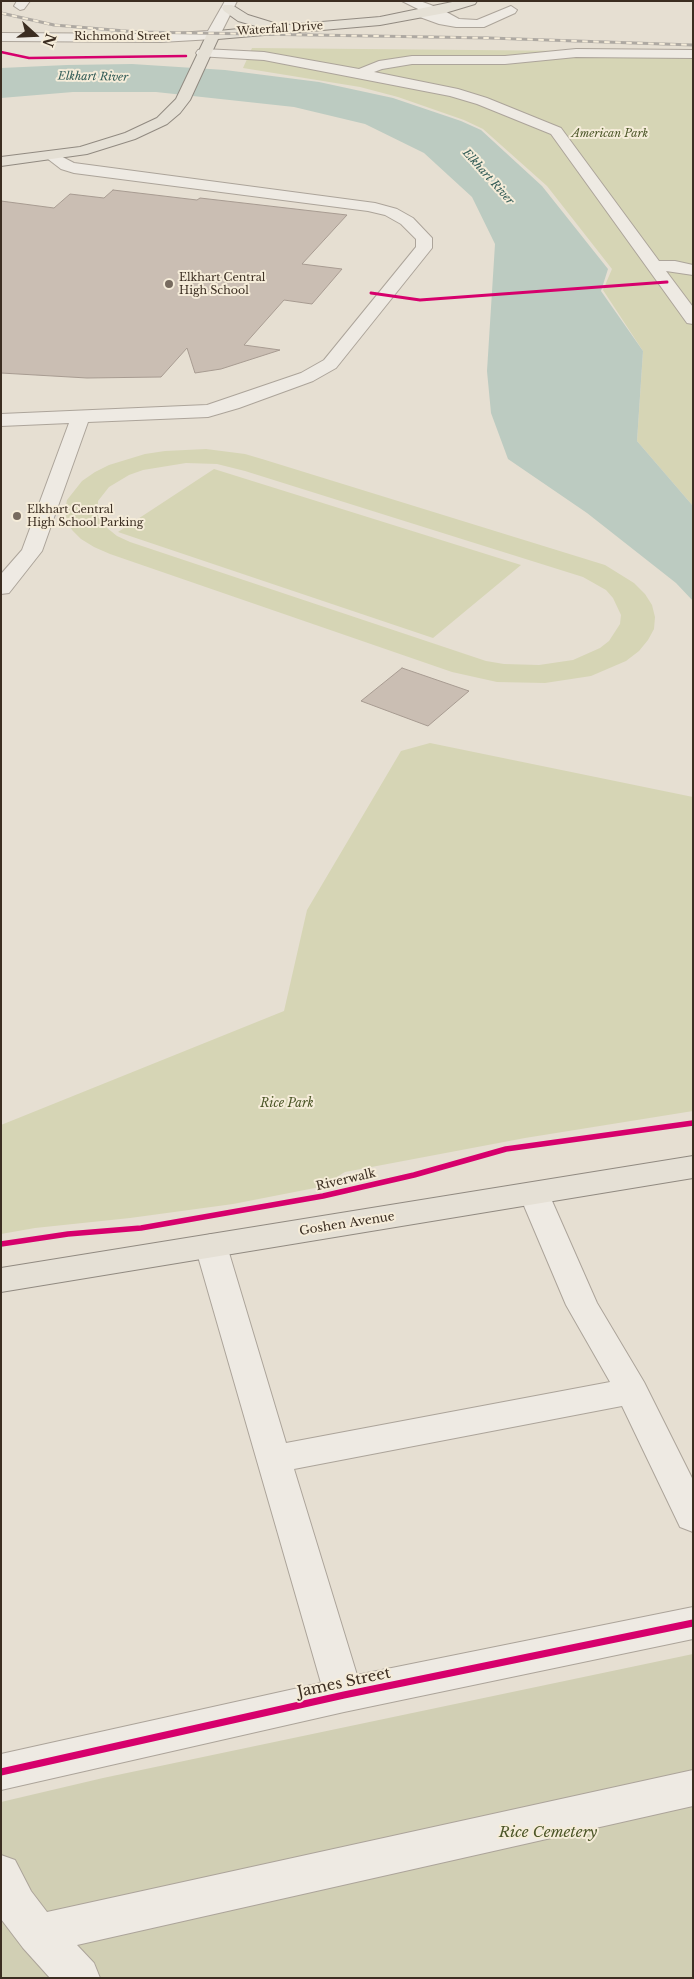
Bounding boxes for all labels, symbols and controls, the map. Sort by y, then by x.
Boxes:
north arrow [10,10,60,60]
street label: Waterfall Drive [237,19,323,39]
street label: Richmond Street [74,30,170,44]
text: N [38,31,60,49]
water label: Elkhart River [58,70,128,84]
park label: American Park [572,127,648,141]
water label: Elkhart River [460,146,516,208]
place label: Elkhart Central High School [179,271,265,297]
marker: Elkhart Central High School [163,278,175,290]
place label: Elkhart Central High School Parking [27,503,143,529]
marker: Elkhart Central High School Parking [11,510,23,522]
park label: Rice Park [260,1097,314,1111]
street label: Riverwalk [315,1166,377,1194]
street label: Goshen Avenue [298,1209,396,1239]
street label: James Street [296,1664,392,1702]
park label: Rice Cemetery [499,1824,597,1842]

